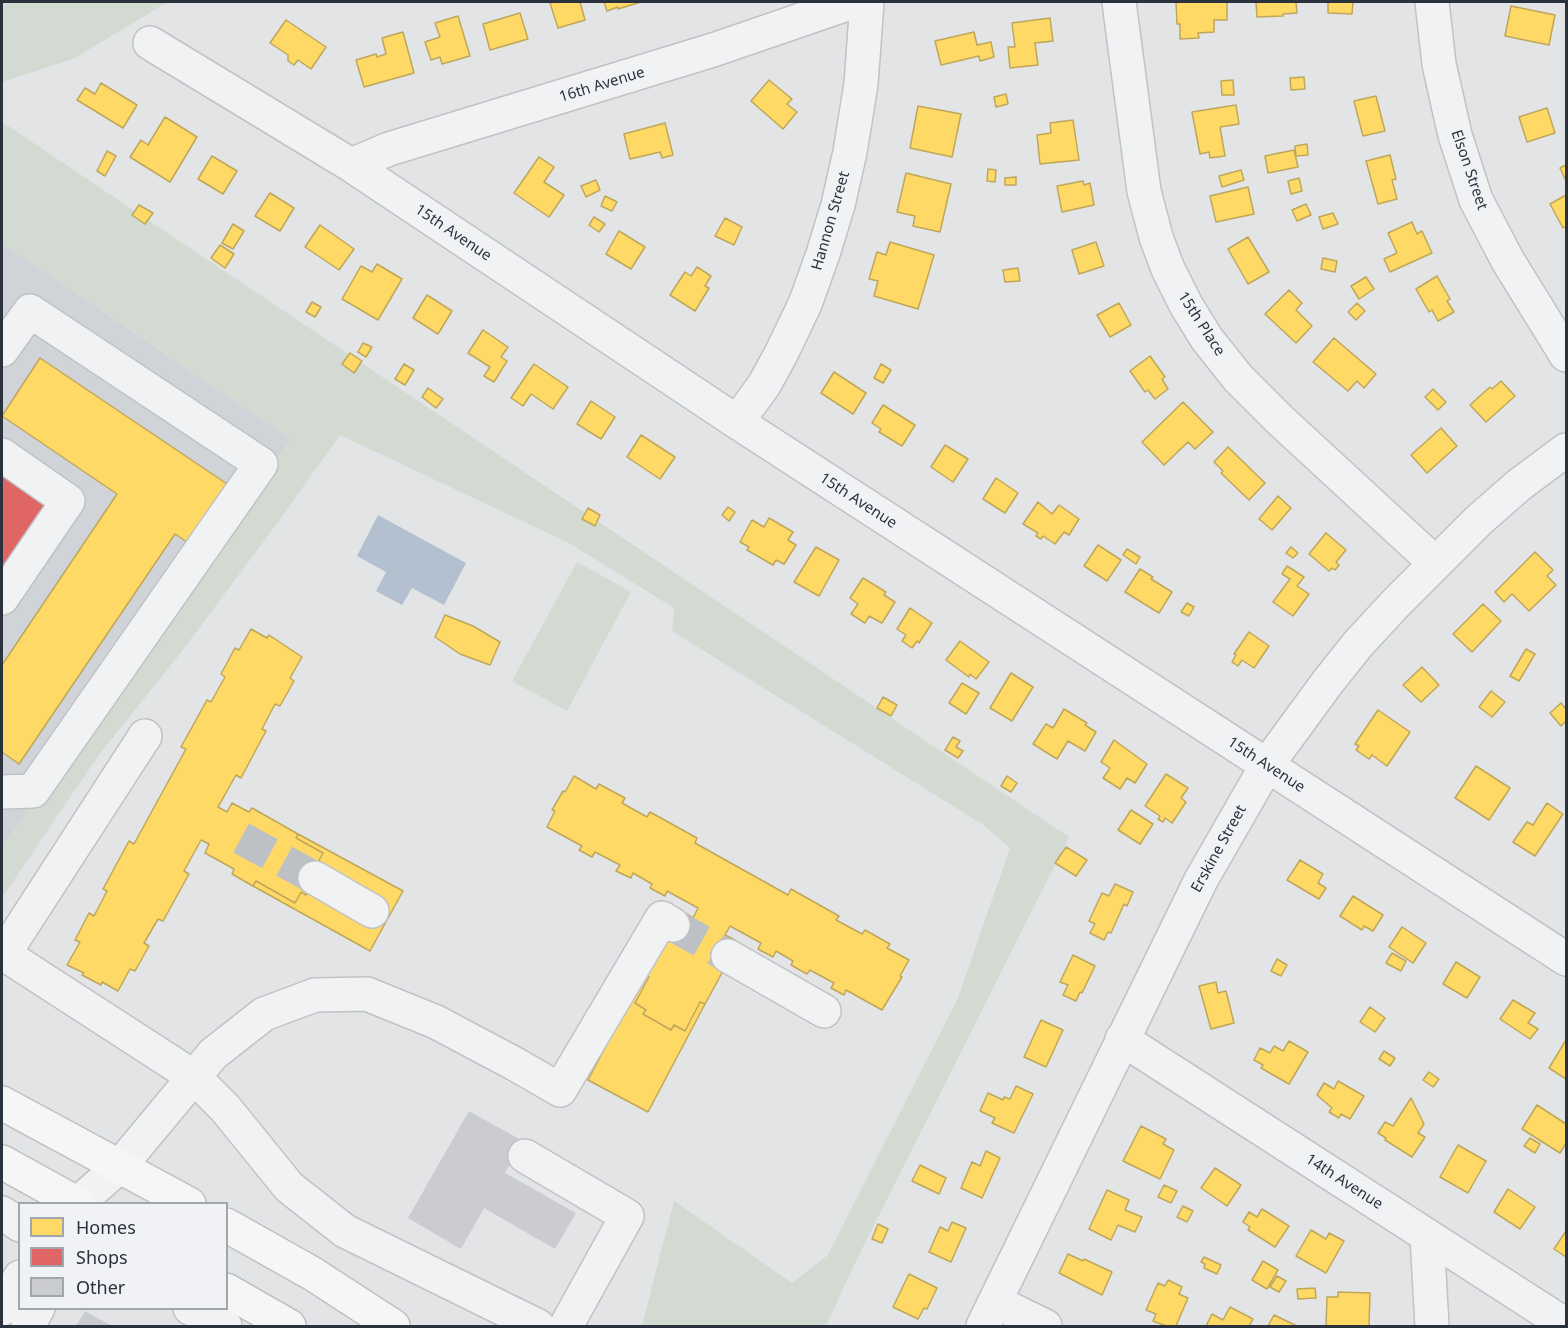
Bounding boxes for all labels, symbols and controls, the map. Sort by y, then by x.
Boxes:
street label: 16th Avenue [557,63,647,107]
street label: Elson Street [1447,128,1491,212]
street label: Hannon Street [808,169,854,273]
street label: 15th Avenue [411,201,495,265]
street label: 15th Place [1174,289,1228,359]
street label: 15th Avenue [816,469,900,533]
street label: 15th Avenue [1224,733,1308,797]
street label: Erskine Street [1188,802,1250,896]
street label: 14th Avenue [1302,1150,1386,1214]
legend [18,1202,228,1310]
text: Homes [76,1215,136,1239]
text: Shops [76,1245,128,1269]
text: Other [76,1275,125,1299]

